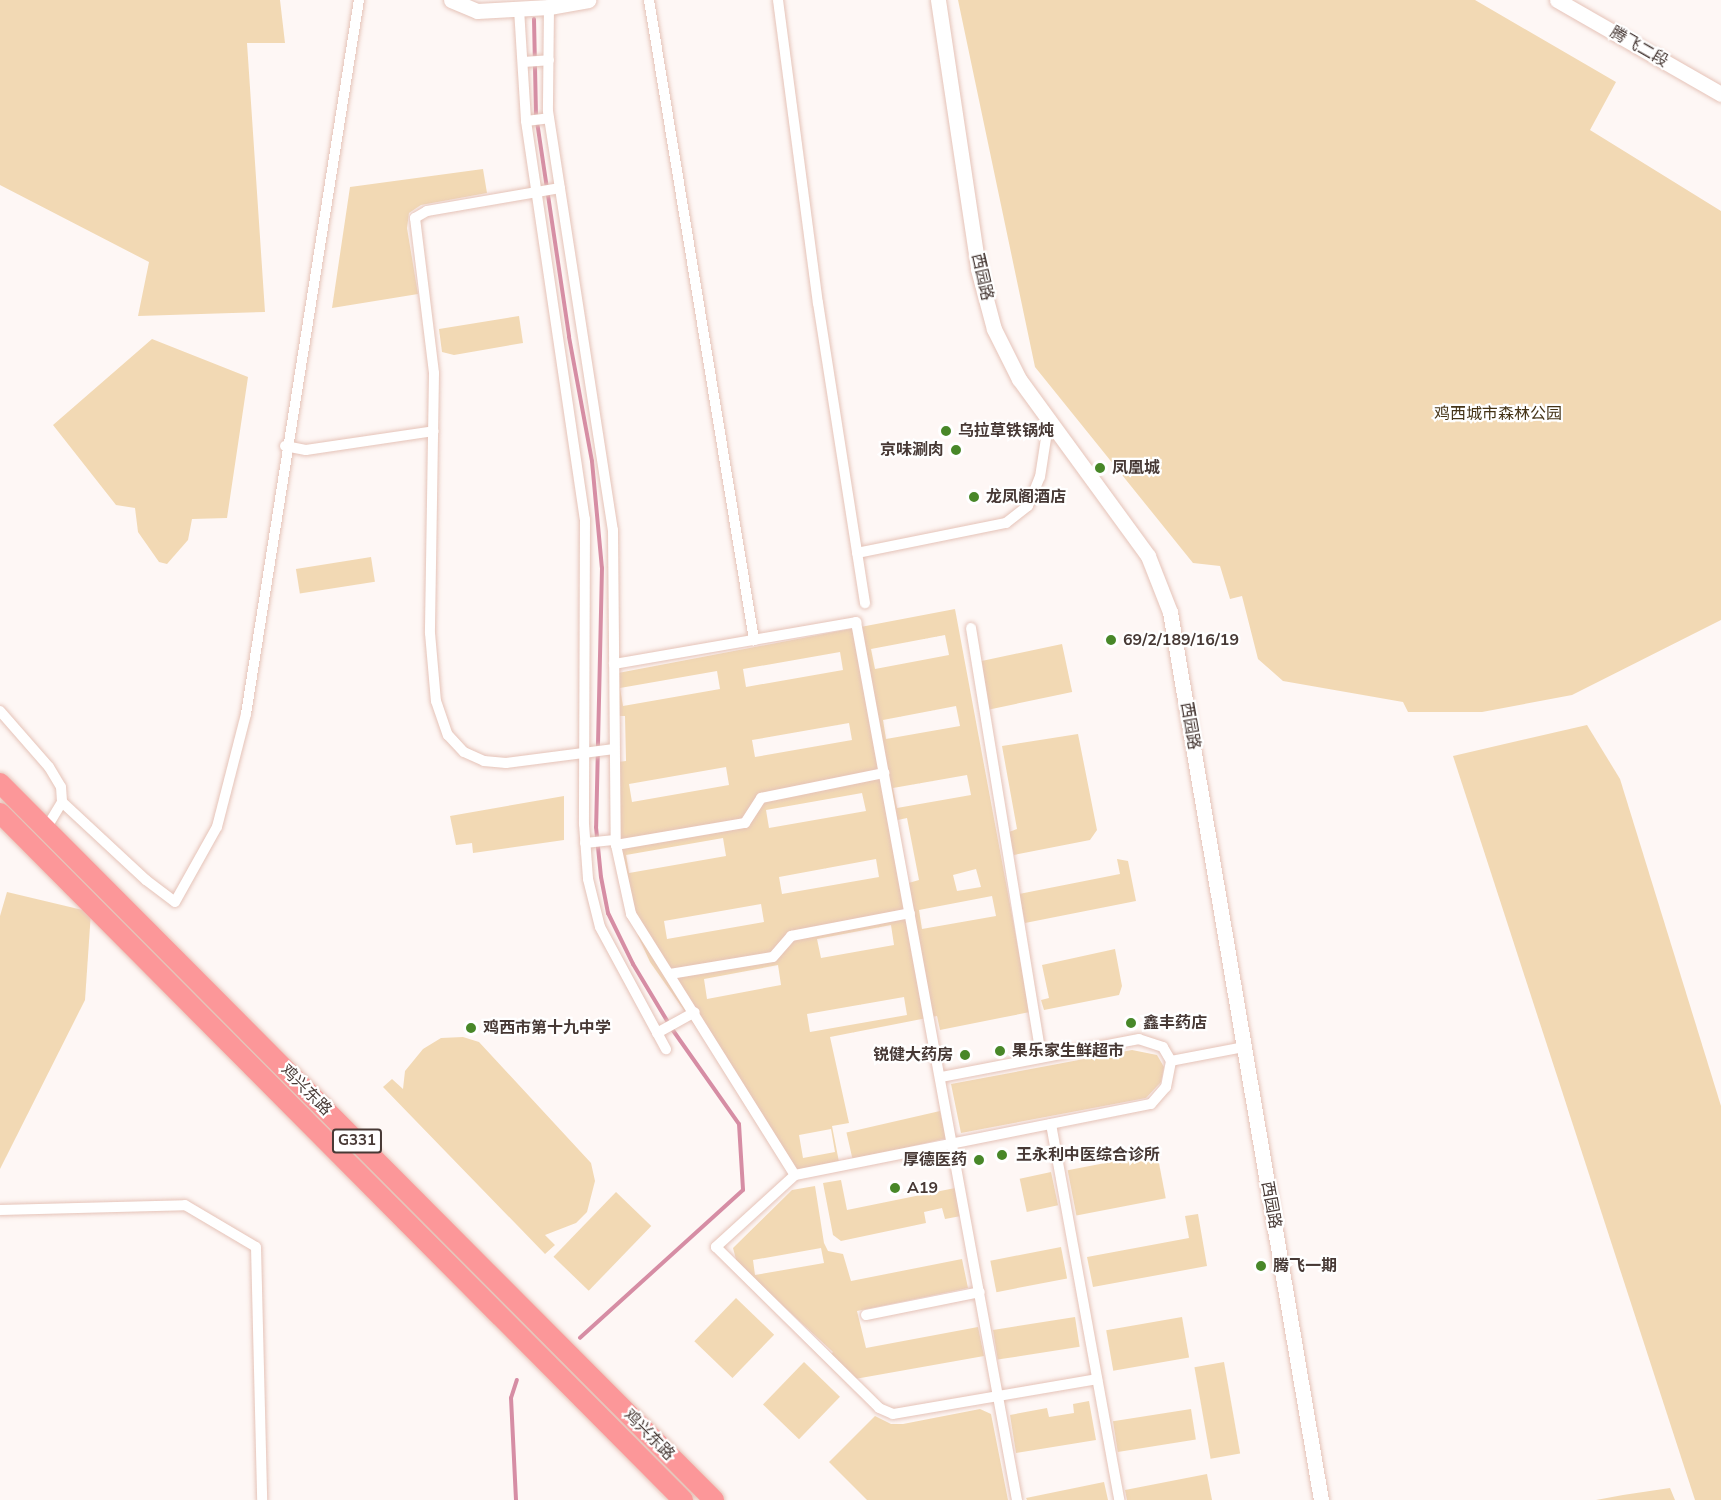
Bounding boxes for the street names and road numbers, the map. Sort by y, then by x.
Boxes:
street label: 腾飞二段 [1606,23,1672,71]
street label: 西园路 [967,251,997,303]
street label: 西园路 [1176,701,1204,751]
street label: 鸡兴东路 [277,1061,335,1119]
road number: G331 [332,1129,382,1153]
street label: 西园路 [1257,1180,1285,1230]
street label: 鸡兴东路 [620,1406,678,1464]

